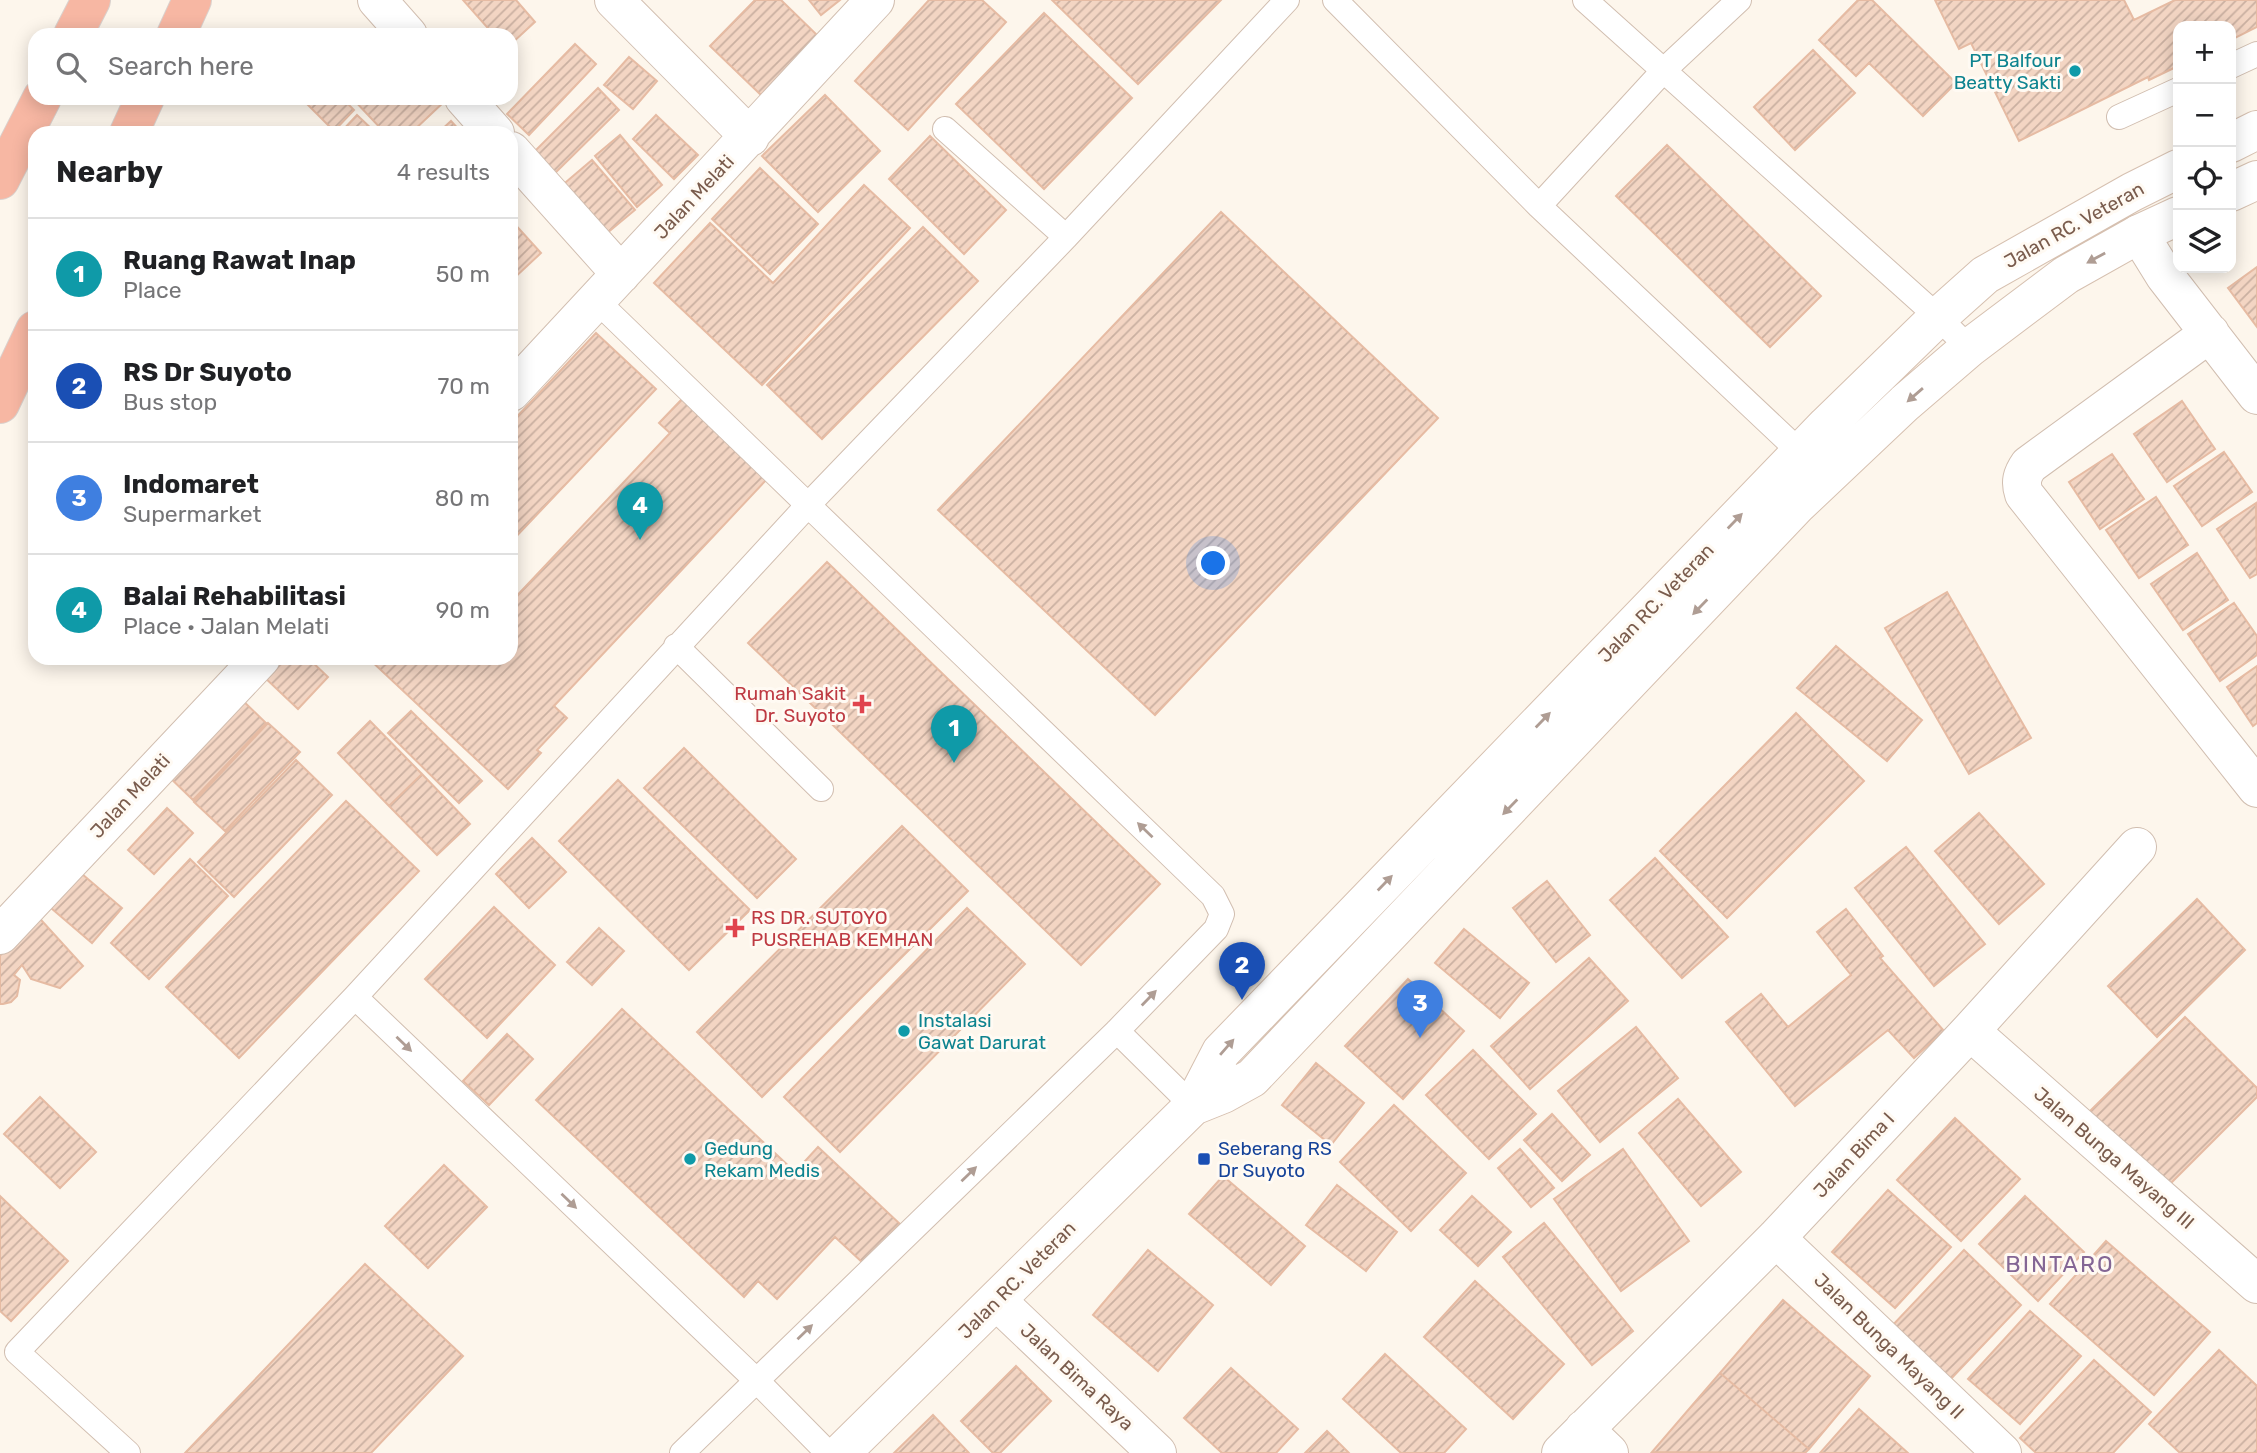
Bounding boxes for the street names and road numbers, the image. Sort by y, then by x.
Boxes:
street label: Jalan Melati [649,150,739,244]
street label: Jalan RC. Veteran [2000,177,2148,273]
street label: Jalan RC. Veteran [1593,539,1719,667]
street label: Jalan Melati [85,749,175,843]
street label: Jalan Bunga Mayang III [2029,1082,2199,1234]
street label: Jalan Bima I [1809,1108,1899,1202]
street label: Jalan RC. Veteran [953,1216,1081,1344]
street label: Jalan Bunga Mayang II [1809,1268,1969,1424]
street label: Jalan Bima Raya [1016,1319,1138,1435]

